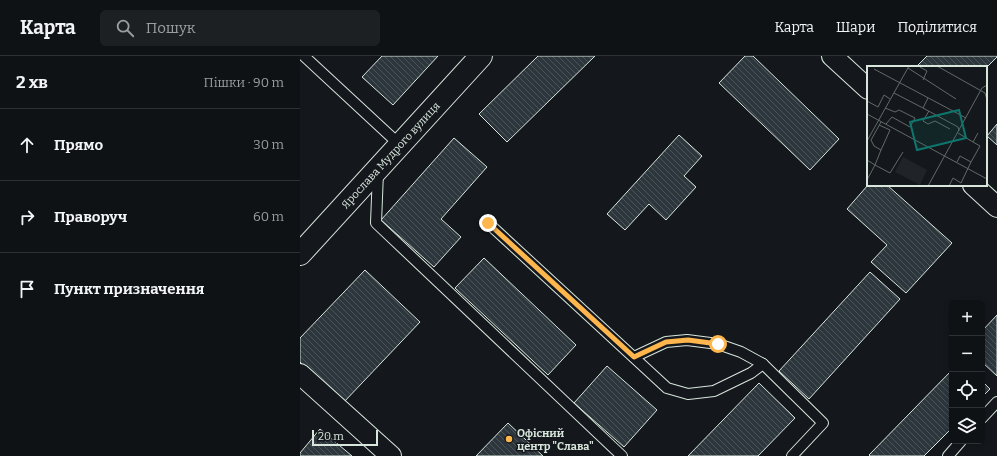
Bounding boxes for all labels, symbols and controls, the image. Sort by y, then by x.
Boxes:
search box [100,10,380,46]
text: Карта [20,16,76,39]
icon: search [114,17,136,39]
text: Пошук [146,19,196,37]
text: Карта [775,19,814,36]
text: Шари [836,19,875,36]
text: Поділитися [897,19,977,36]
inset map [867,66,987,186]
text: 2 хв [16,72,48,93]
text: Пішки · 90 m [204,75,284,90]
street label: Ярослава Мудрого вулиця [339,99,443,211]
icon: ahead [16,134,38,156]
text: Прямо [54,136,103,154]
text: 30 m [253,137,284,152]
icon: right [16,206,38,228]
text: Праворуч [54,208,127,226]
text: 60 m [253,209,284,224]
route end [479,214,497,232]
icon: arrive [16,278,38,300]
text: Пункт призначення [54,280,204,298]
map controls [949,300,985,444]
button: + [949,300,985,336]
route start [709,335,727,353]
button: − [949,336,985,372]
button: locate [949,372,985,408]
button: layers [949,408,985,444]
place label: Офісний центр "Слава" [517,427,594,453]
scale bar [312,428,378,447]
text: 20 m [318,430,344,443]
marker: Офісний центр "Слава" [504,434,514,444]

